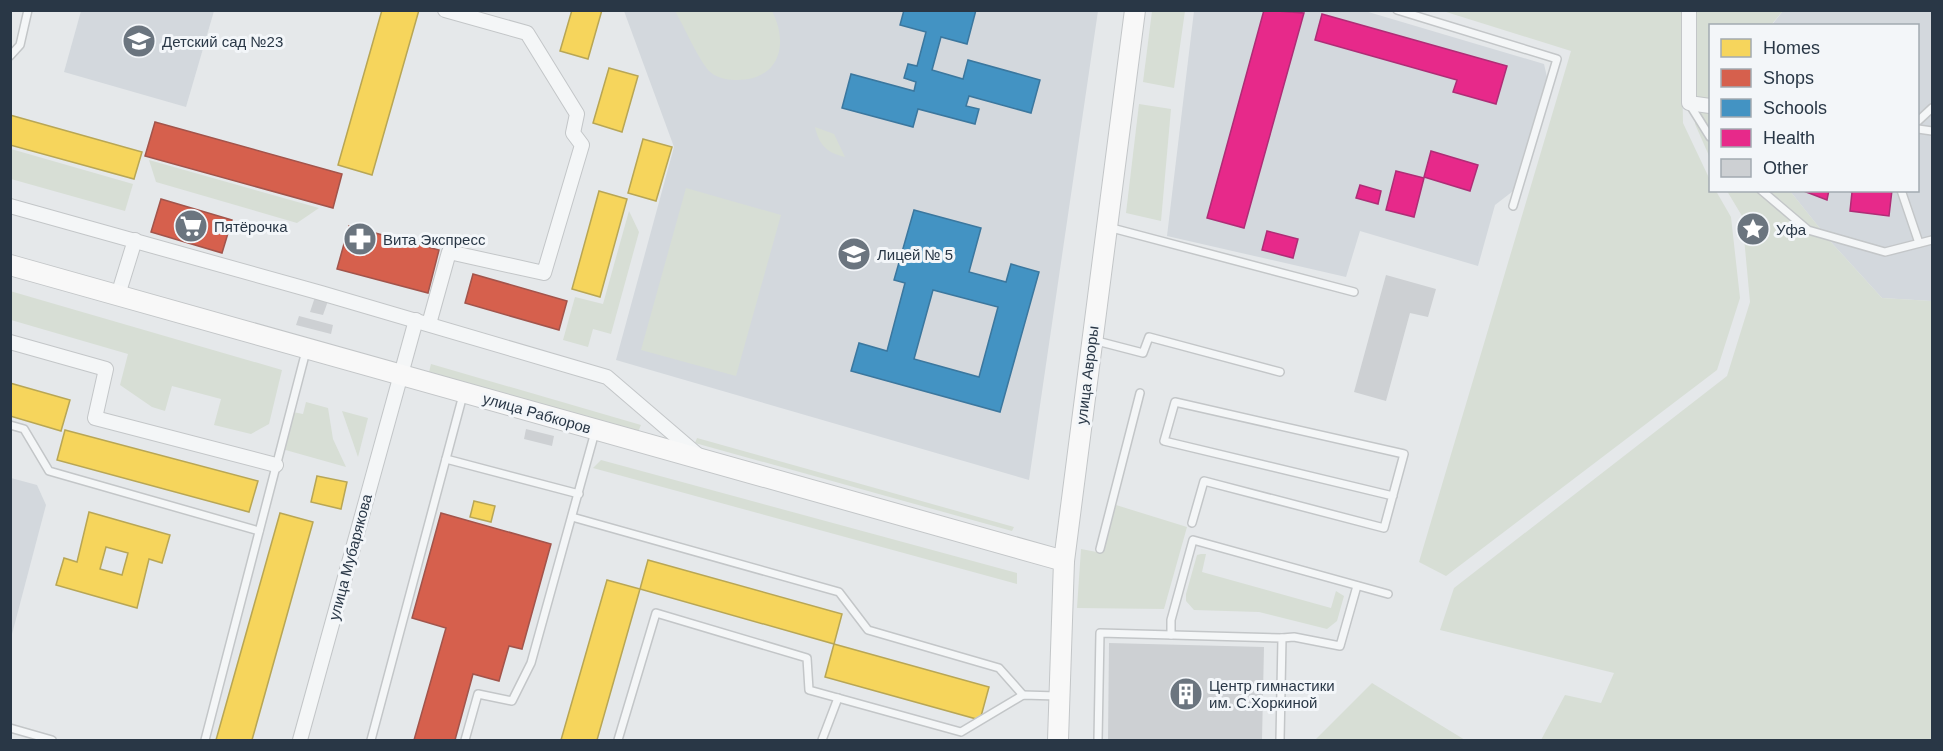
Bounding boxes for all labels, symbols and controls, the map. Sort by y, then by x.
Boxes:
school or university icon: Детский сад №23 [121,23,157,59]
legend [1709,24,1919,192]
place label: Детский сад №23 [162,33,283,50]
text: Homes [1763,38,1820,58]
text: Shops [1763,68,1814,88]
text: Schools [1763,98,1827,118]
text: Health [1763,128,1815,148]
text: Other [1763,158,1808,178]
supermarket icon: Пятёрочка [173,208,209,244]
place icon: Уфа [1735,211,1771,247]
place label: Пятёрочка [214,218,288,235]
pharmacy icon: Вита Экспресс [342,221,378,257]
place label: Уфа [1776,221,1807,238]
place label: Вита Экспресс [383,231,486,248]
school or university icon: Лицей № 5 [836,236,872,272]
place label: Лицей № 5 [877,246,953,263]
street label: улица Авроры [1073,325,1101,425]
street label: улица Рабкоров [481,389,593,437]
street label: улица Мубарякова [325,491,375,622]
building icon: Центр гимнастики им. С.Хоркиной [1168,676,1204,712]
place label: Центр гимнастики им. С.Хоркиной [1209,677,1335,711]

